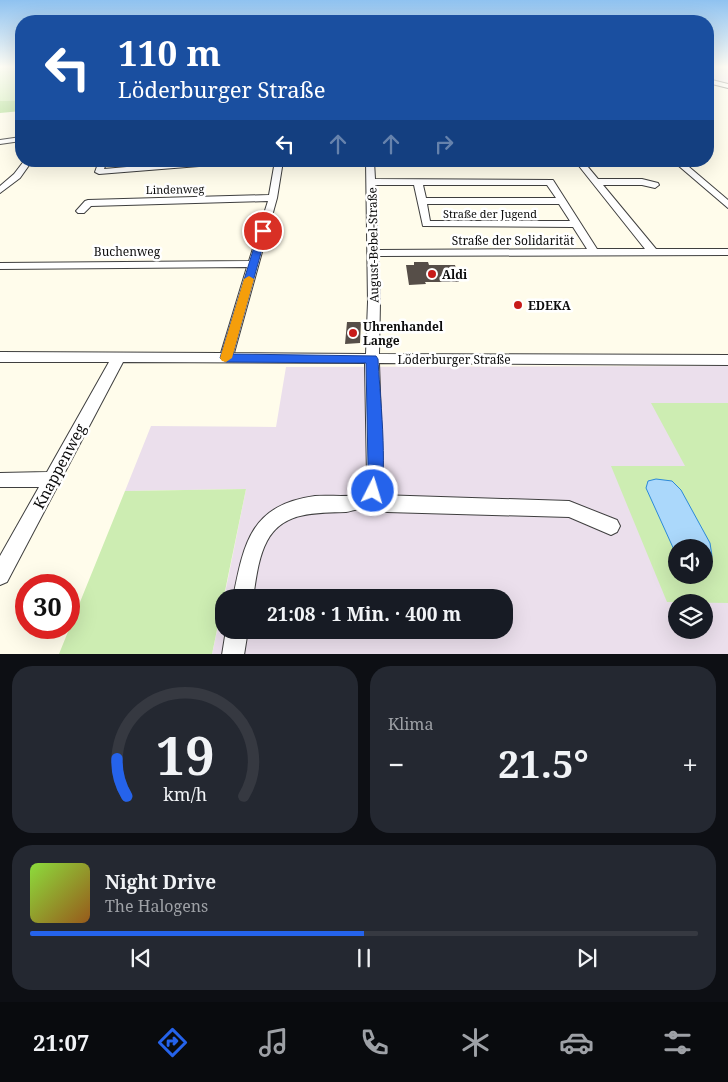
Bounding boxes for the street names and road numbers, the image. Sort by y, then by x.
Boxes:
street label: Lindenweg [146,181,204,197]
street label: August-Bebel-Straße [363,187,383,303]
street label: Straße der Jugend [443,206,537,221]
street label: Straße der Solidarität [452,232,574,249]
street label: Buchenweg [94,243,161,260]
street label: Löderburger Straße [397,351,511,368]
street label: Knappenweg [28,420,90,512]

